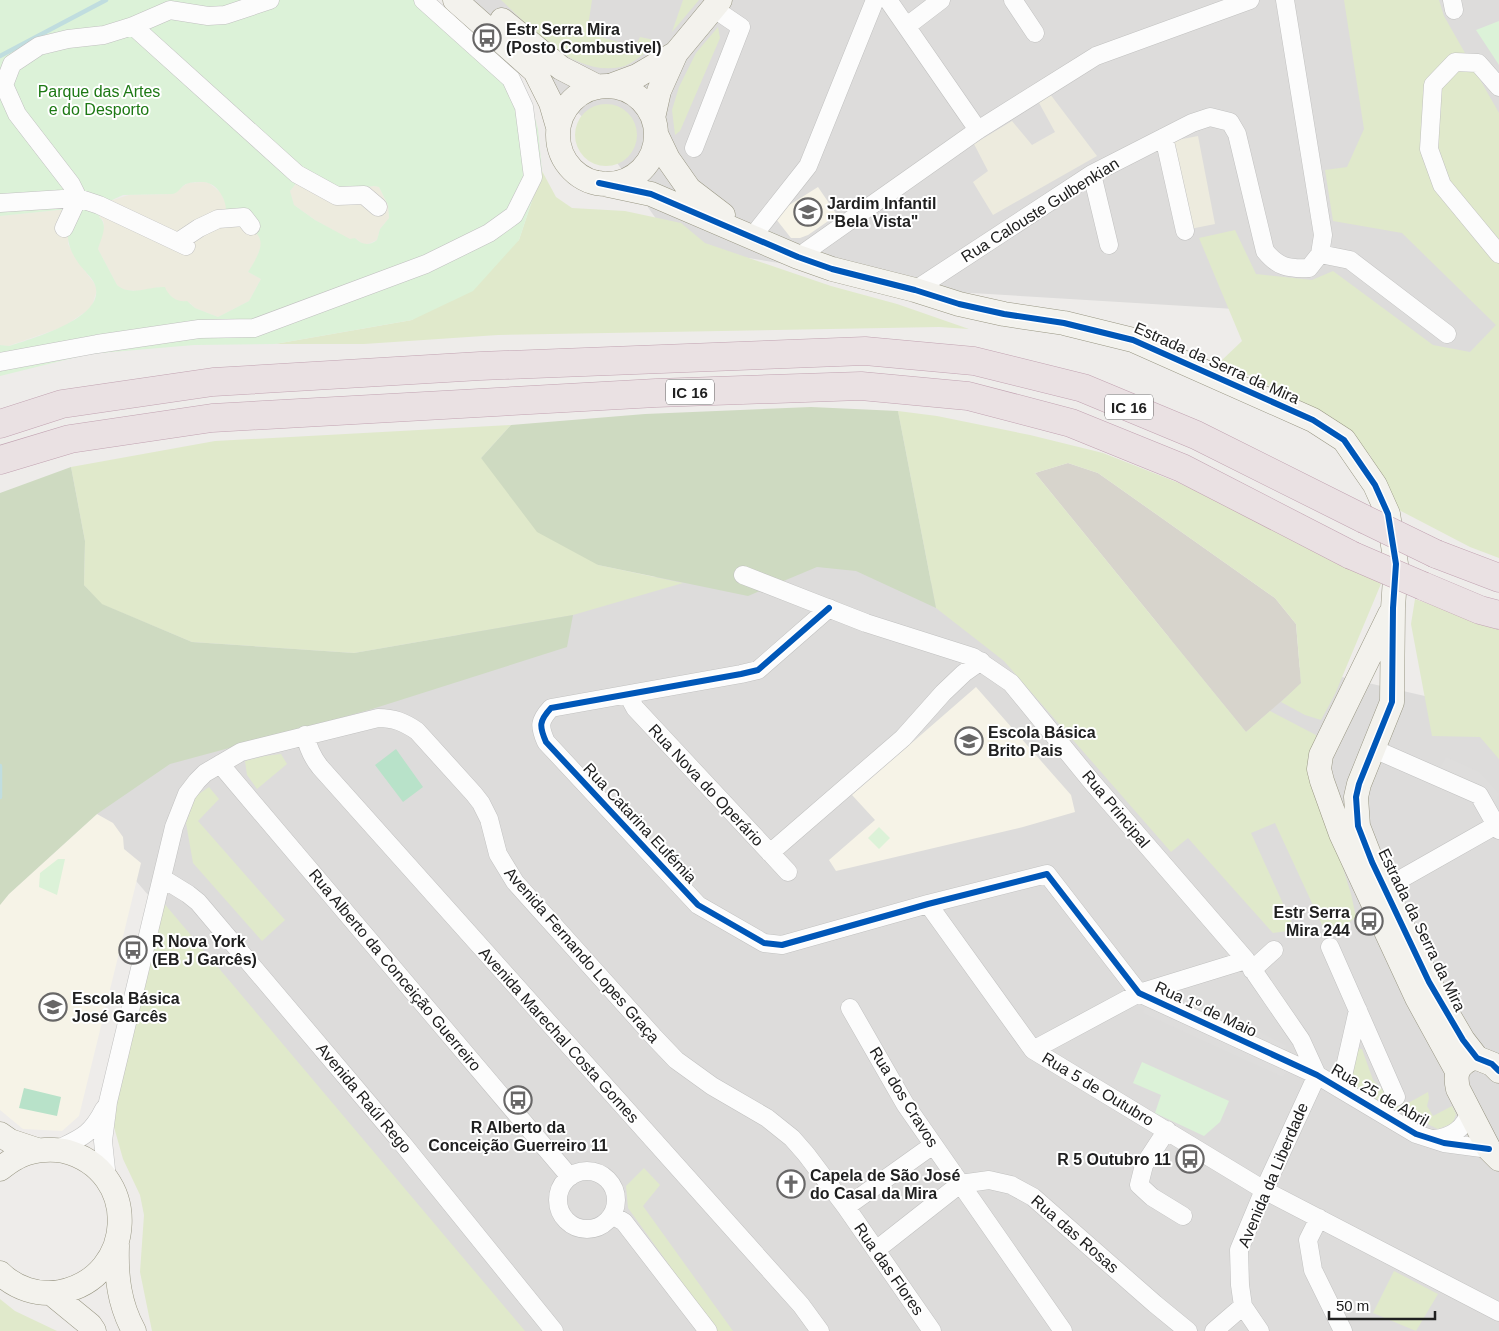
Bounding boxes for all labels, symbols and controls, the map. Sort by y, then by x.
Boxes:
place label: Estr Serra Mira (Posto Combustivel) [506,21,662,56]
bus stop icon: Estr Serra Mira (Posto Combustivel) [472,23,502,53]
park label: Parque das Artes e do Desporto [38,83,160,118]
street label: Rua Calouste Gulbenkian [958,154,1122,266]
place label: Jardim Infantil "Bela Vista" [827,195,936,230]
school or university icon: Jardim Infantil "Bela Vista" [793,197,823,227]
street label: Estrada da Serra da Mira [1132,319,1302,407]
road number: IC 16 [666,380,714,404]
road number: IC 16 [1105,394,1153,420]
street label: Rua Nova do Operário [645,721,767,849]
place label: Escola Básica Brito Pais [988,724,1096,759]
school or university icon: Escola Básica Brito Pais [954,726,984,756]
street label: Rua Catarina Eufémia [580,760,700,886]
street label: Rua Principal [1079,767,1153,851]
street label: Estrada da Serra da Mira [1375,846,1469,1014]
street label: Avenida Fernando Lopes Graça [501,864,663,1046]
street label: Rua Alberto da Conceição Guerreiro [306,866,484,1074]
place label: Estr Serra Mira 244 [1274,904,1350,939]
bus stop icon: Estr Serra Mira 244 [1354,906,1384,936]
place label: R Nova York (EB J Garcês) [152,933,257,968]
bus stop icon: R Nova York (EB J Garcês) [118,935,148,965]
street label: Avenida Marechal Costa Gomes [476,944,642,1126]
street label: Rua 1º de Maio [1153,978,1259,1040]
place label: Escola Básica José Garcês [72,990,180,1025]
school or university icon: Escola Básica José Garcês [38,992,68,1022]
street label: Avenida Raúl Rego [313,1040,415,1156]
street label: Rua dos Cravos [866,1044,942,1150]
street label: Rua 5 de Outubro [1039,1049,1157,1129]
street label: Rua 25 de Abril [1328,1060,1432,1130]
bus stop icon: R Alberto da Conceição Guerreiro 11 [503,1085,533,1115]
street label: Avenida da Liberdade [1235,1100,1311,1250]
place label: R Alberto da Conceição Guerreiro 11 [428,1119,608,1154]
bus stop icon: R 5 Outubro 11 [1175,1144,1205,1174]
place label: R 5 Outubro 11 [1057,1151,1171,1168]
place label: Capela de São José do Casal da Mira [810,1167,960,1202]
church icon: Capela de São José do Casal da Mira [776,1169,806,1199]
street label: Rua das Rosas [1028,1192,1122,1276]
street label: Rua das Flores [851,1220,927,1318]
scale bar [1329,1288,1435,1320]
text: 50 m [1336,1297,1369,1314]

